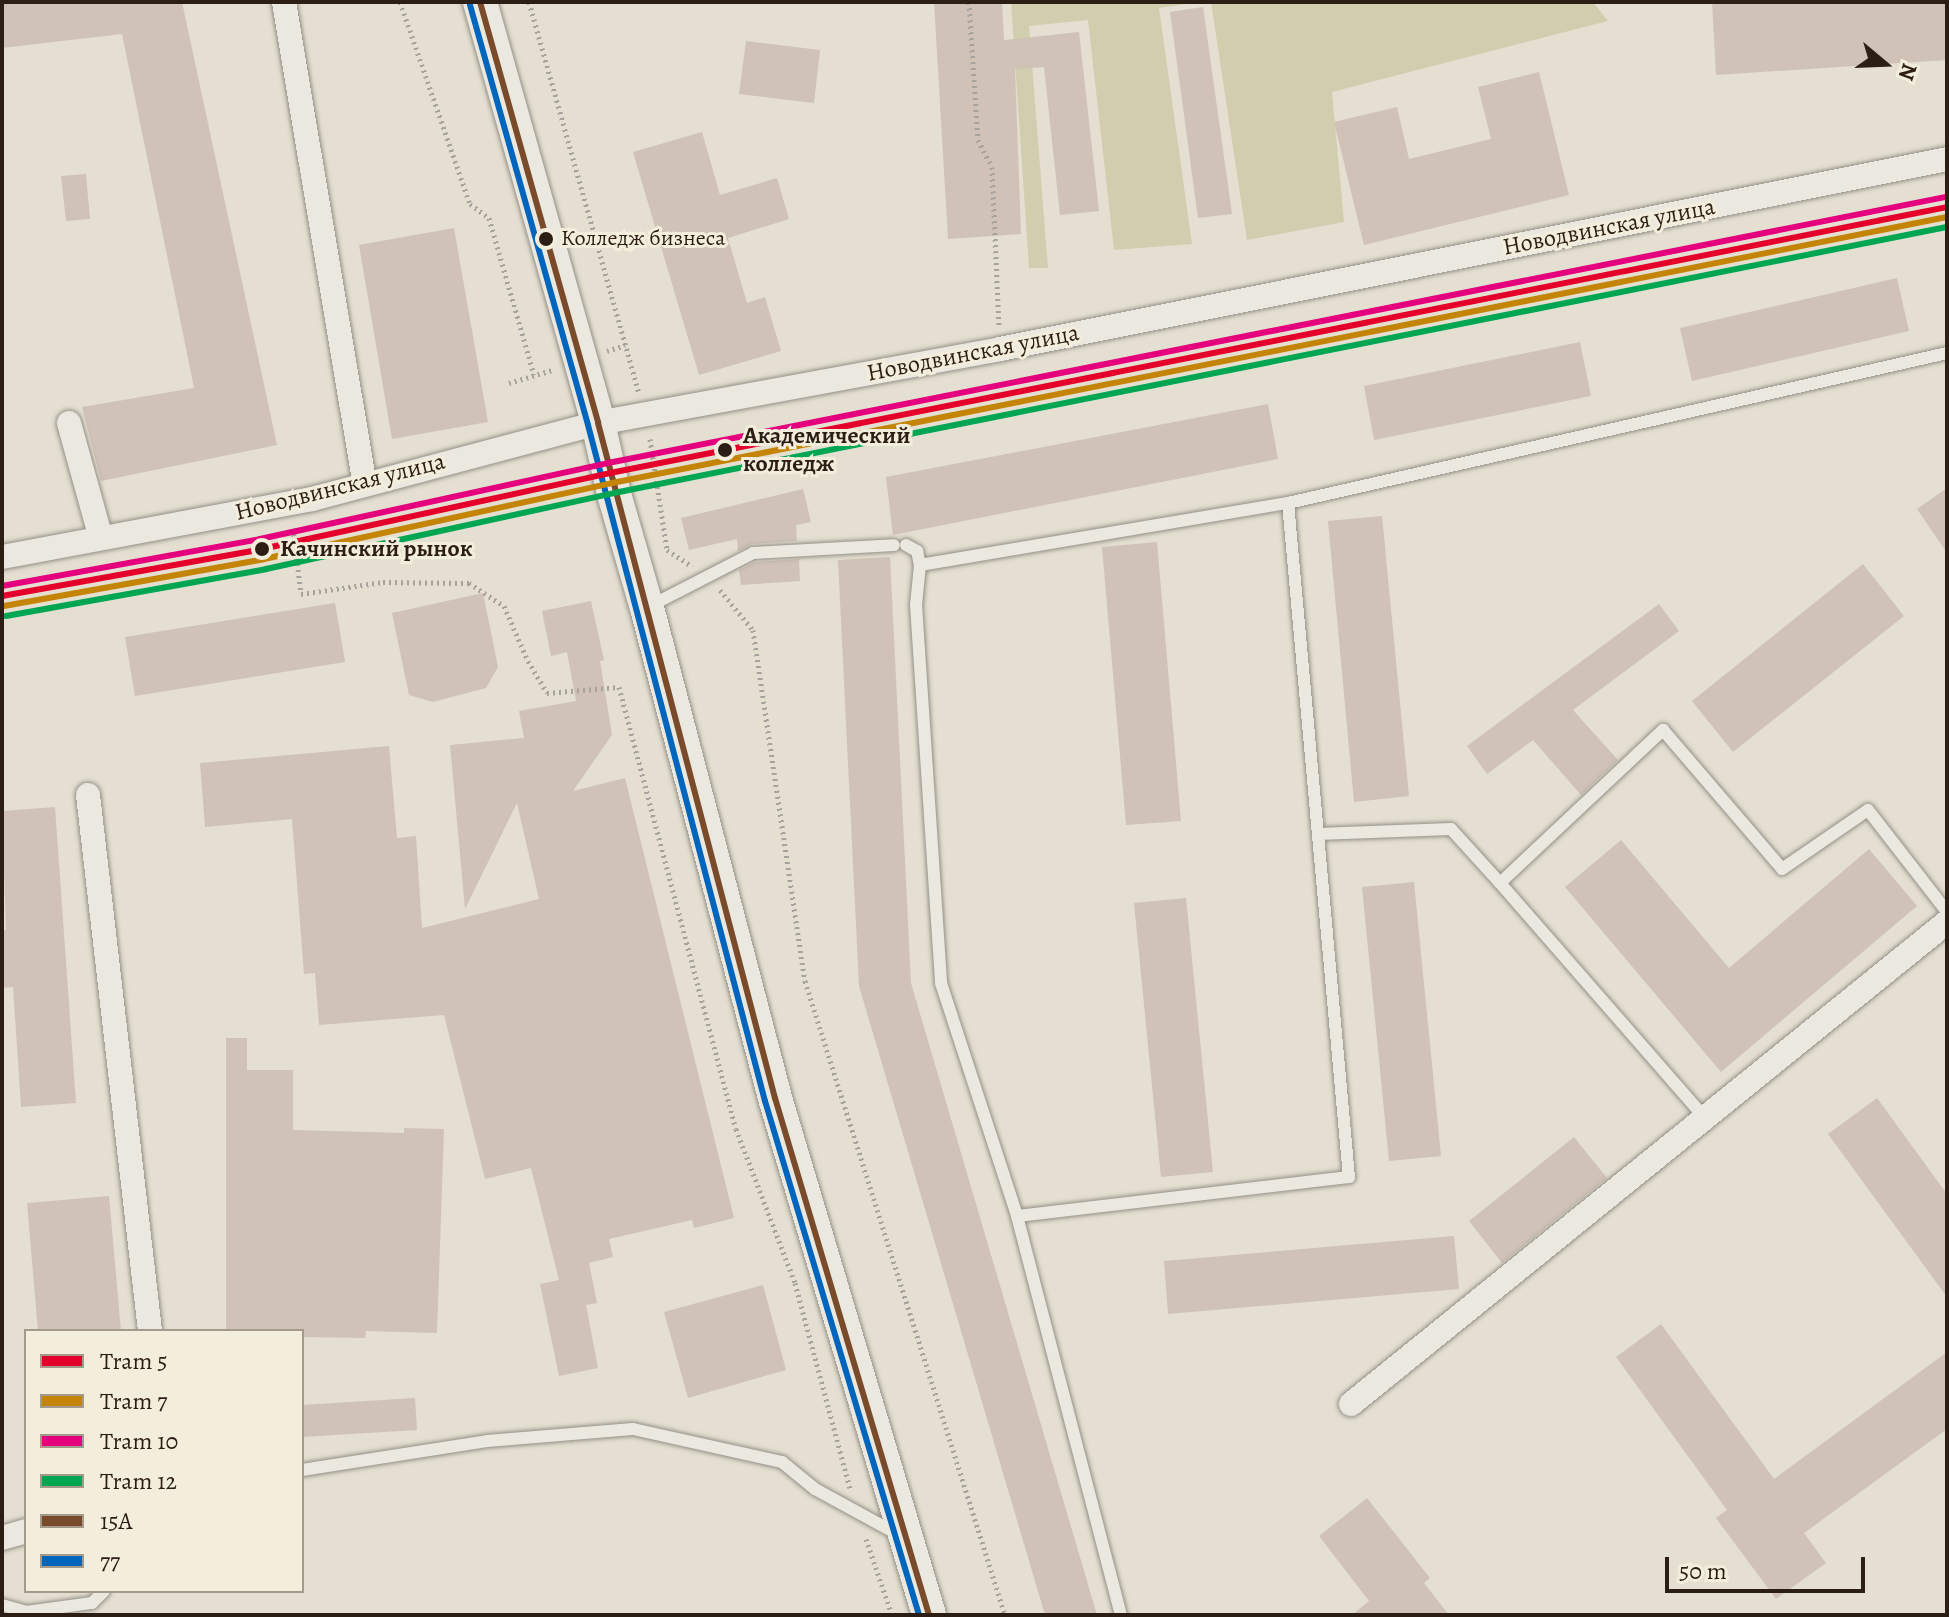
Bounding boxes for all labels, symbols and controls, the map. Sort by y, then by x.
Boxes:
north arrow [1845,24,1925,104]
text: N [1891,59,1924,84]
street label: Новодвинская улица [1500,192,1718,262]
place label: Колледж бизнеса [561,226,725,252]
marker: Колледж бизнеса [538,231,554,247]
street label: Новодвинская улица [864,318,1082,388]
place label: Академический колледж [743,422,910,478]
marker: Академический колледж [714,439,736,461]
street label: Новодвинская улица [232,447,448,527]
place label: Качинский рынок [280,535,473,563]
marker: Качинский рынок [251,538,273,560]
legend [24,1329,304,1593]
text: Tram 5 [100,1345,168,1377]
text: Tram 7 [100,1385,167,1417]
text: Tram 10 [100,1425,178,1457]
text: Tram 12 [100,1465,177,1497]
text: 15А [100,1505,133,1537]
scale bar [1669,1541,1869,1591]
text: 77 [100,1545,120,1577]
text: 50 m [1679,1555,1727,1587]

